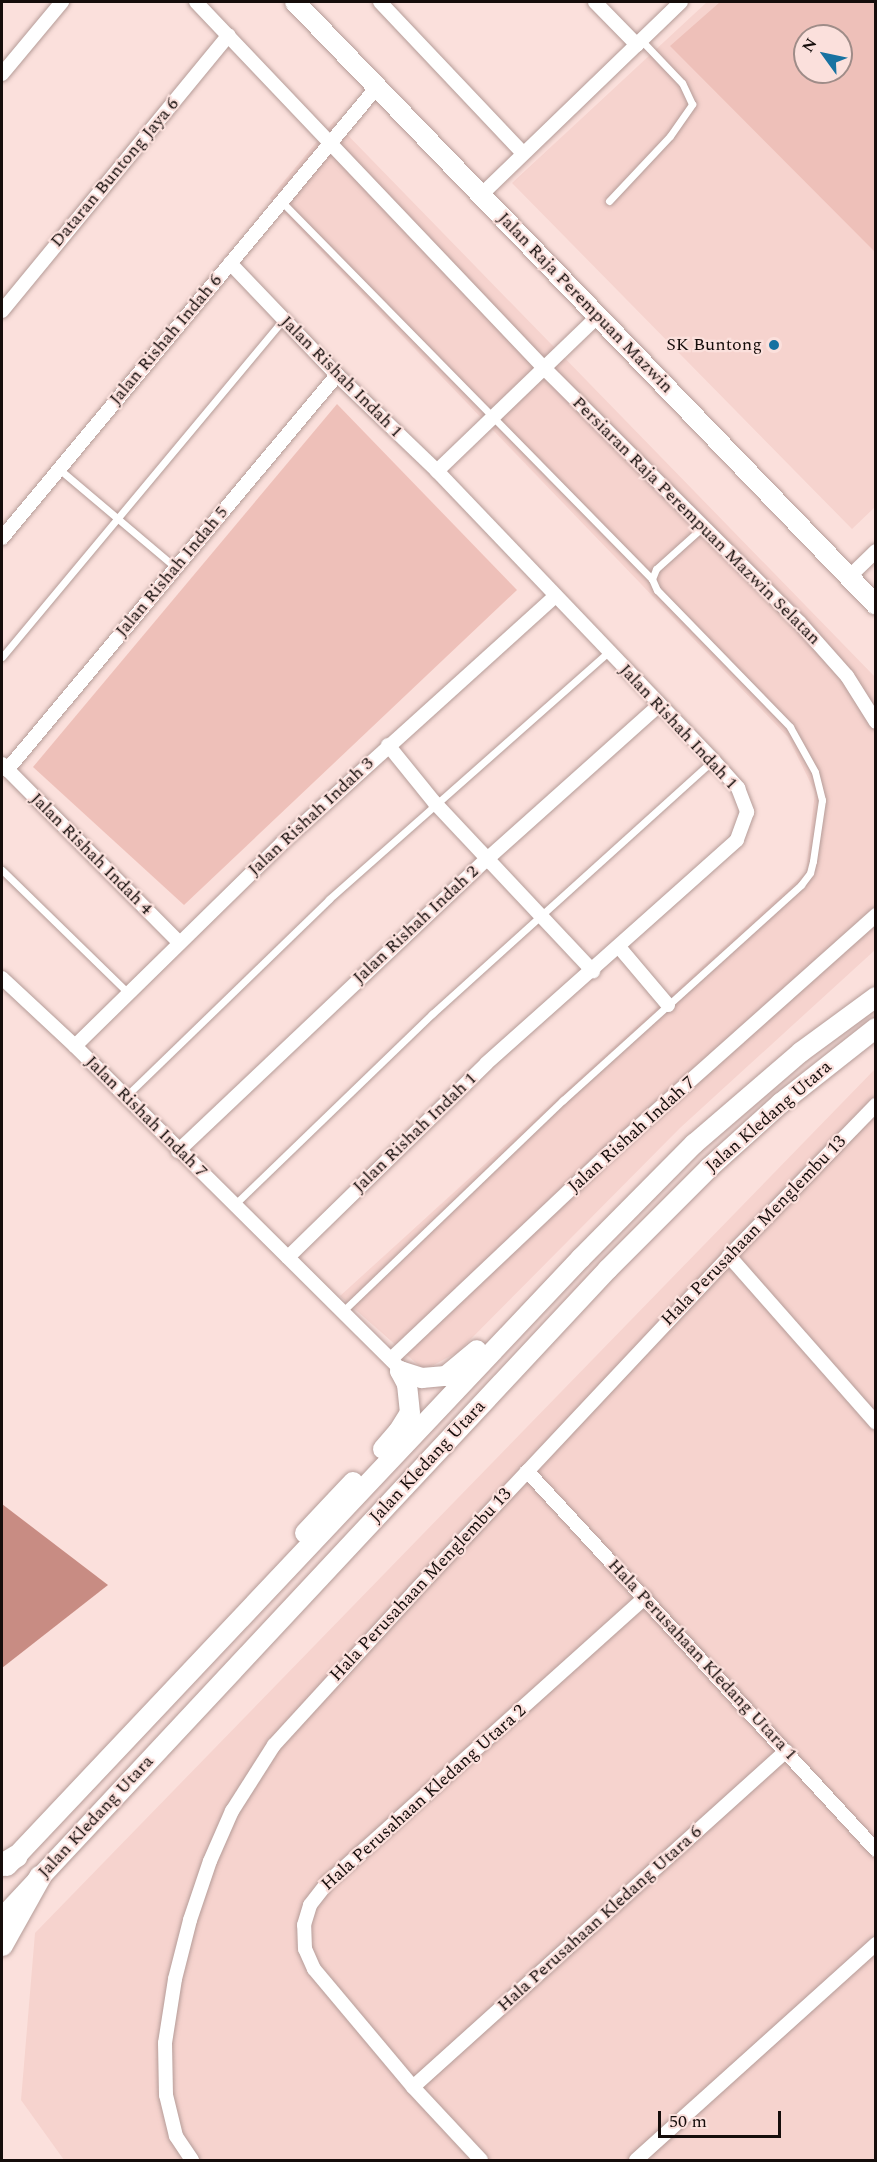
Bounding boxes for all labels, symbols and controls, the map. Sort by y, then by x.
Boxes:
north arrow [793,24,853,84]
text: N [796,33,823,57]
street label: Dataran Buntong Jaya 6 [46,94,184,252]
street label: Jalan Raja Perempuan Mazwin [493,208,677,398]
street label: Jalan Rishah Indah 6 [105,270,227,410]
street label: Jalan Rishah Indah 1 [275,311,407,443]
place label: SK Buntong [666,334,762,356]
marker: SK Buntong [767,338,781,352]
street label: Persiaran Raja Perempuan Mazwin Selatan [567,392,825,650]
street label: Jalan Rishah Indah 5 [111,502,233,642]
street label: Jalan Rishah Indah 1 [614,660,742,794]
street label: Jalan Rishah Indah 3 [244,753,378,881]
street label: Jalan Rishah Indah 4 [25,788,157,920]
street label: Jalan Rishah Indah 2 [349,861,483,989]
street label: Jalan Rishah Indah 7 [80,1051,212,1183]
street label: Jalan Kledang Utara [701,1056,837,1178]
street label: Jalan Rishah Indah 1 [349,1068,481,1198]
street label: Jalan Rishah Indah 7 [564,1072,700,1198]
street label: Hala Perusahaan Menglembu 13 [657,1131,851,1331]
street label: Jalan Kledang Utara [366,1396,490,1528]
street label: Hala Perusahaan Menglembu 13 [326,1484,516,1686]
street label: Hala Perusahaan Kledang Utara 1 [603,1555,801,1765]
street label: Hala Perusahaan Kledang Utara 2 [317,1700,531,1896]
street label: Jalan Kledang Utara [34,1751,158,1883]
street label: Hala Perusahaan Kledang Utara 6 [493,1821,707,2017]
scale bar [661,2099,784,2137]
text: 50 m [669,2108,707,2135]

